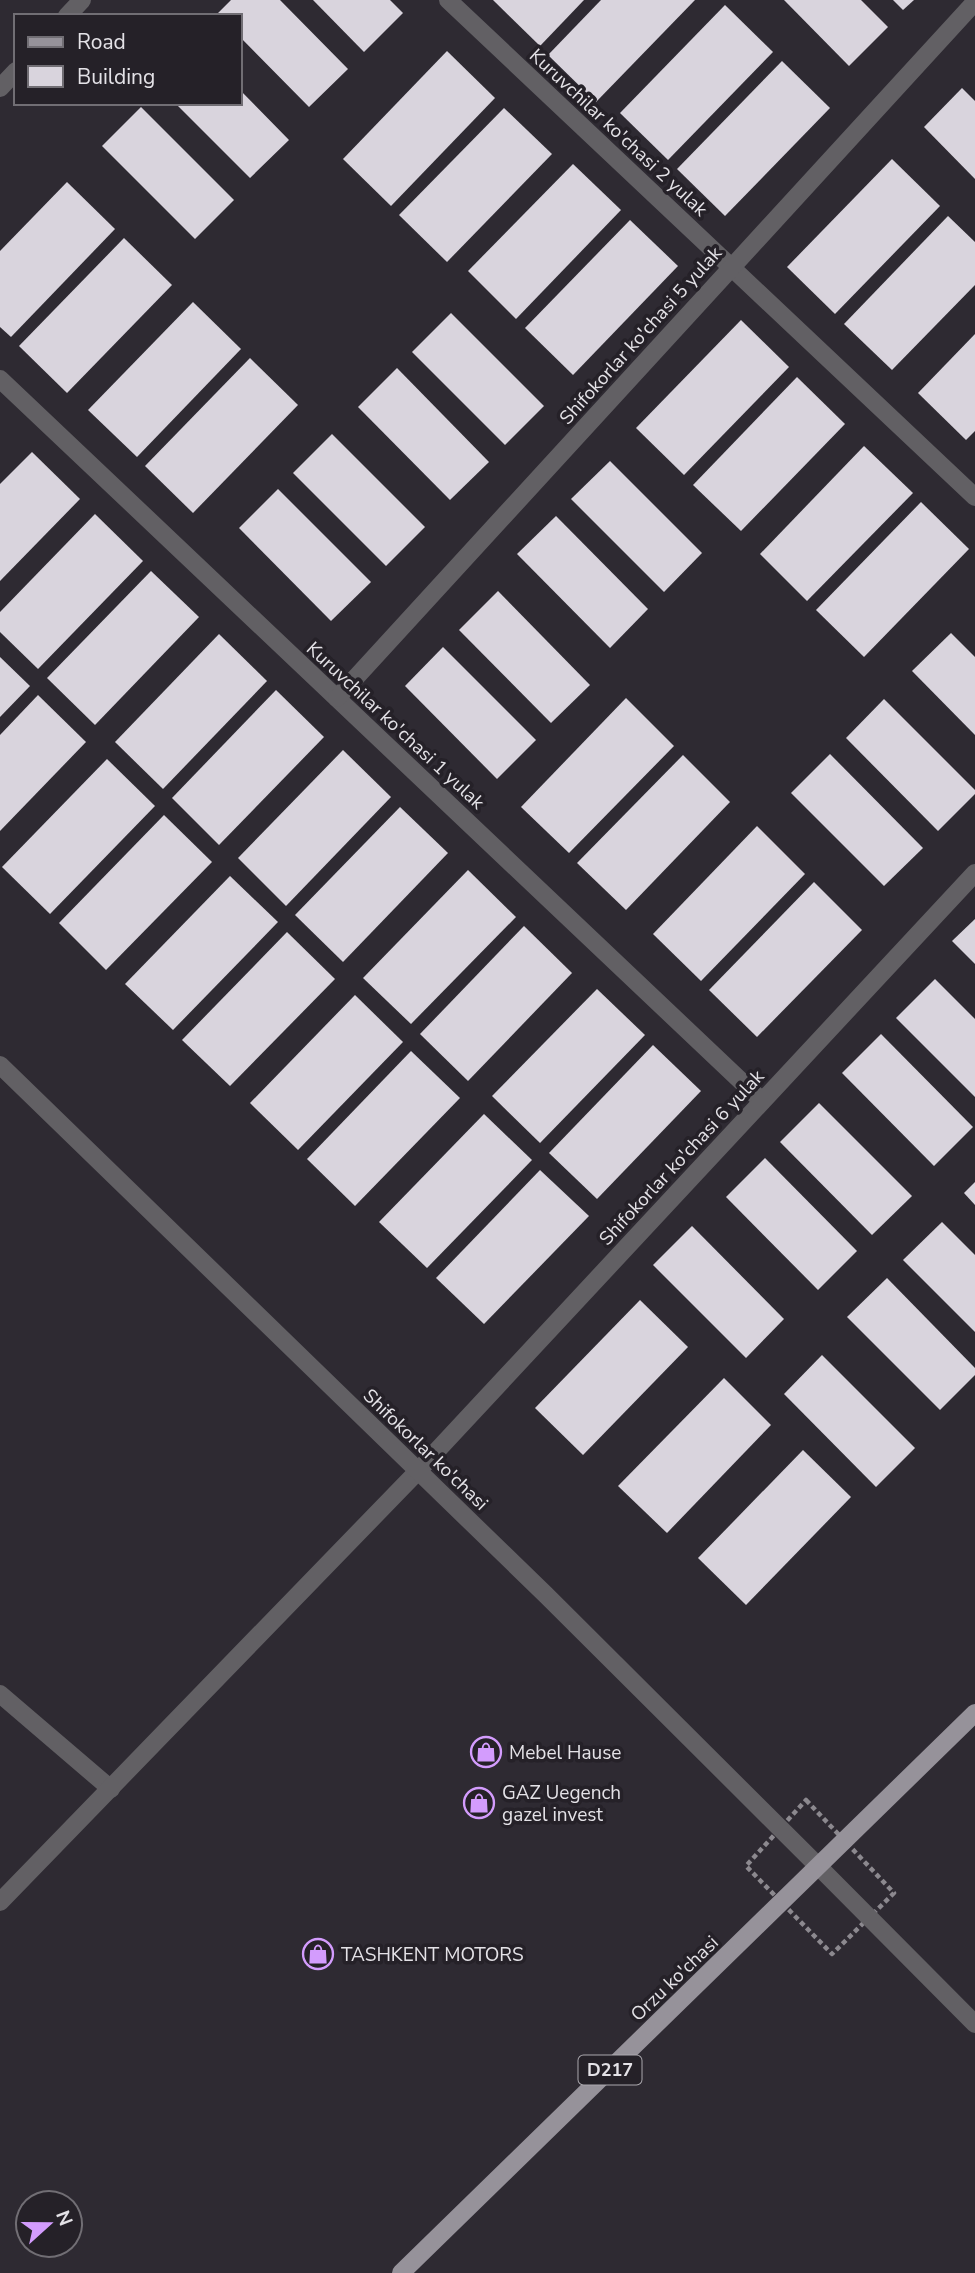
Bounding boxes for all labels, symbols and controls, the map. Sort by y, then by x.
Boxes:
legend [14,14,242,105]
text: Road [77,28,126,56]
street label: Kuruvchilar ko'chasi 2 yulak [524,43,713,223]
text: Building [77,63,155,91]
street label: Shifokorlar ko'chasi 5 yulak [554,241,728,430]
street label: Kuruvchilar ko'chasi 1 yulak [301,636,490,816]
street label: Shifokorlar ko'chasi 6 yulak [593,1064,771,1251]
street label: Shifokorlar ko'chasi [357,1383,494,1516]
shop icon: Mebel Hause [469,1735,503,1769]
place label: Mebel Hause [509,1740,621,1766]
place label: GAZ Uegench gazel invest [502,1780,621,1828]
shop icon: GAZ Uegench gazel invest [462,1786,496,1820]
street label: Orzu ko'chasi [625,1930,724,2027]
shop icon: TASHKENT MOTORS [301,1937,335,1971]
place label: TASHKENT MOTORS [341,1942,524,1968]
road number: D217 [578,2056,642,2084]
north arrow [14,2189,84,2259]
text: N [49,2207,79,2230]

